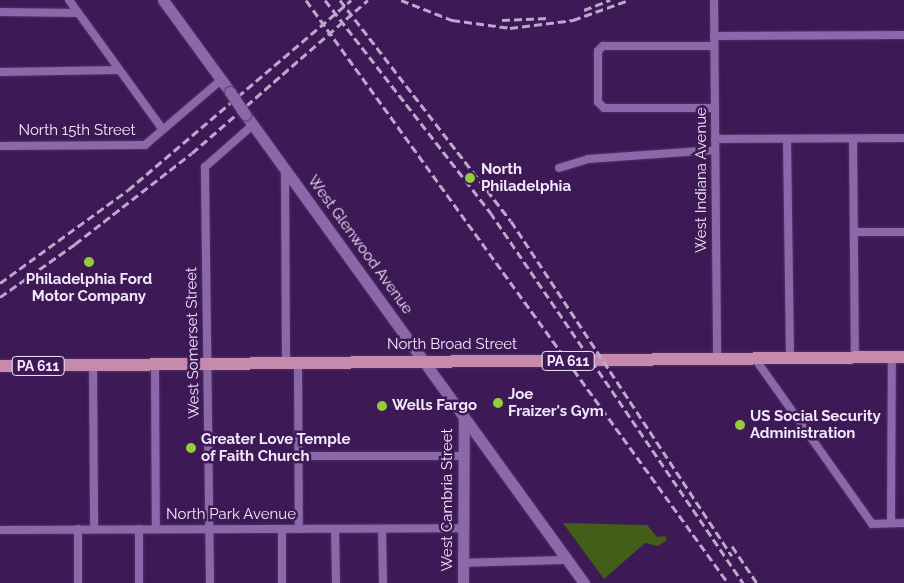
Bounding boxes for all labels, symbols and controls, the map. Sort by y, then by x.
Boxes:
street label: West Indiana Avenue [693,107,711,253]
street label: North 15th Street [18,122,136,140]
place label: North Philadelphia [481,160,571,195]
marker: North Philadelphia [463,171,477,185]
street label: West Glenwood Avenue [304,172,416,318]
marker: Philadelphia Ford Motor Company [83,256,95,268]
street label: West Somerset Street [183,267,203,419]
place label: Philadelphia Ford Motor Company [26,270,152,305]
street label: North Broad Street [387,336,517,354]
road number: PA 611 [540,350,596,372]
road number: PA 611 [10,354,66,378]
place label: Joe Fraizer's Gym [508,385,604,420]
place label: Wells Fargo [392,397,477,415]
marker: Joe Fraizer's Gym [492,397,504,409]
marker: Wells Fargo [376,400,388,412]
place label: US Social Security Administration [750,407,881,442]
marker: US Social Security Administration [734,419,746,431]
street label: West Cambria Street [439,428,457,572]
place label: Greater Love Temple of Faith Church [201,430,351,465]
marker: Greater Love Temple of Faith Church [185,442,197,454]
street label: North Park Avenue [166,506,296,524]

